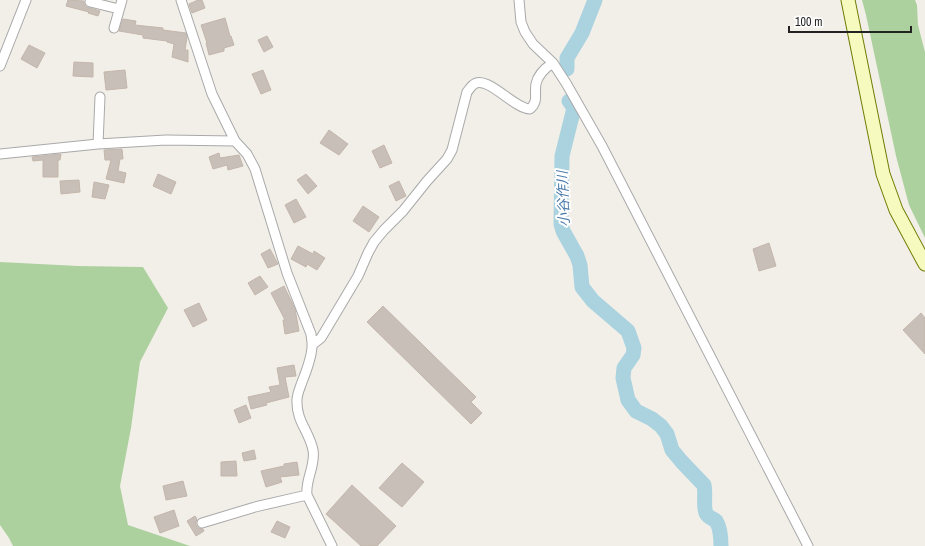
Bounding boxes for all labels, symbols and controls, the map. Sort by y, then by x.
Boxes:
scale bar [789,8,911,34]
text: 100 m [795,14,822,30]
water label: 小谷作川 [553,169,573,227]

